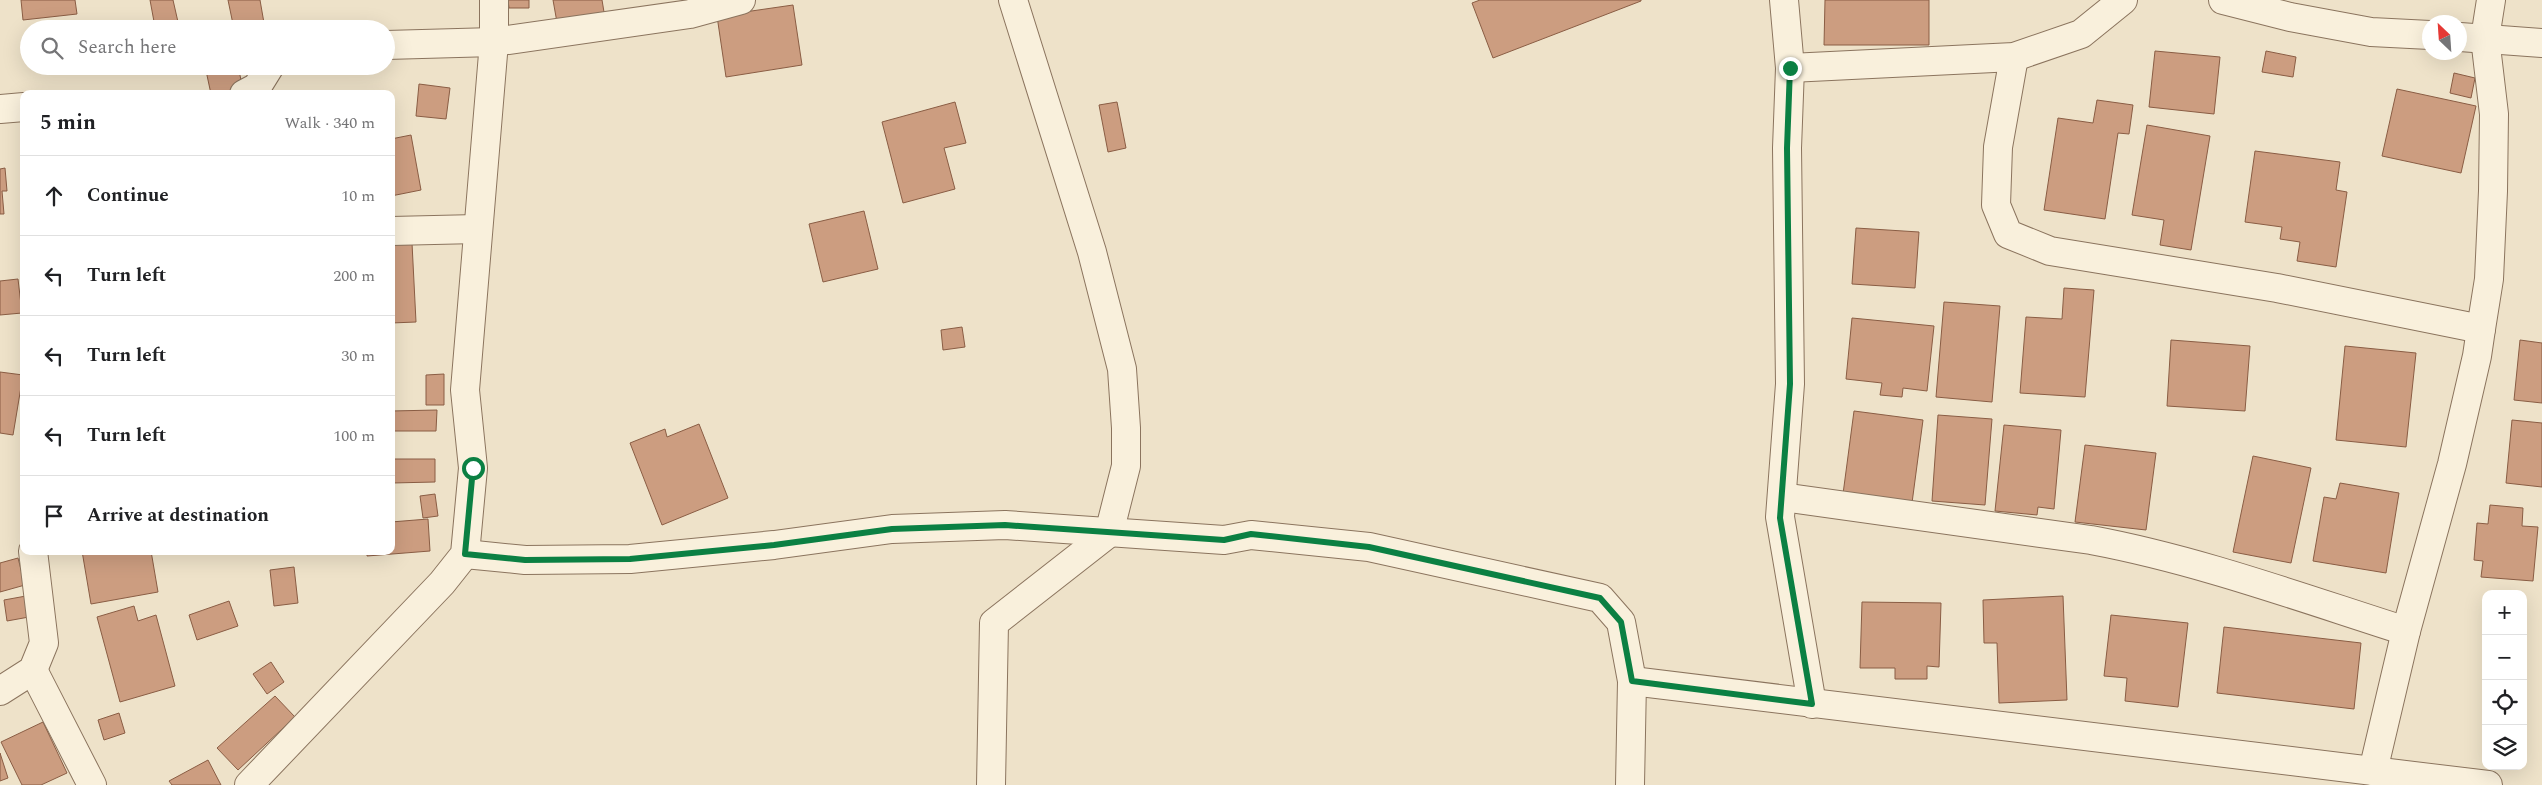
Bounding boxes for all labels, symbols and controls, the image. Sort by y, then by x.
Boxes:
north arrow [2422,15,2467,60]
search box [20,20,395,75]
text: Search here [78,33,177,62]
icon: search [38,34,66,62]
route end [1779,57,1802,80]
text: 5 min [40,107,96,139]
text: Walk · 340 m [284,111,375,135]
text: Continue [87,181,169,210]
icon: ahead [40,182,68,210]
text: 10 m [341,184,375,208]
text: Turn left [87,261,166,290]
icon: left [40,262,68,290]
text: 200 m [333,264,375,288]
text: Turn left [87,341,166,370]
icon: left [40,342,68,370]
text: 30 m [341,344,375,368]
text: Turn left [87,421,166,450]
icon: left [40,422,68,450]
text: 100 m [333,424,375,448]
route start [462,457,485,480]
text: Arrive at destination [87,501,269,530]
icon: arrive [40,502,68,530]
map controls [2482,590,2527,770]
button: + [2482,590,2527,635]
button: − [2482,635,2527,680]
button: locate [2482,680,2527,725]
button: layers [2482,725,2527,770]

